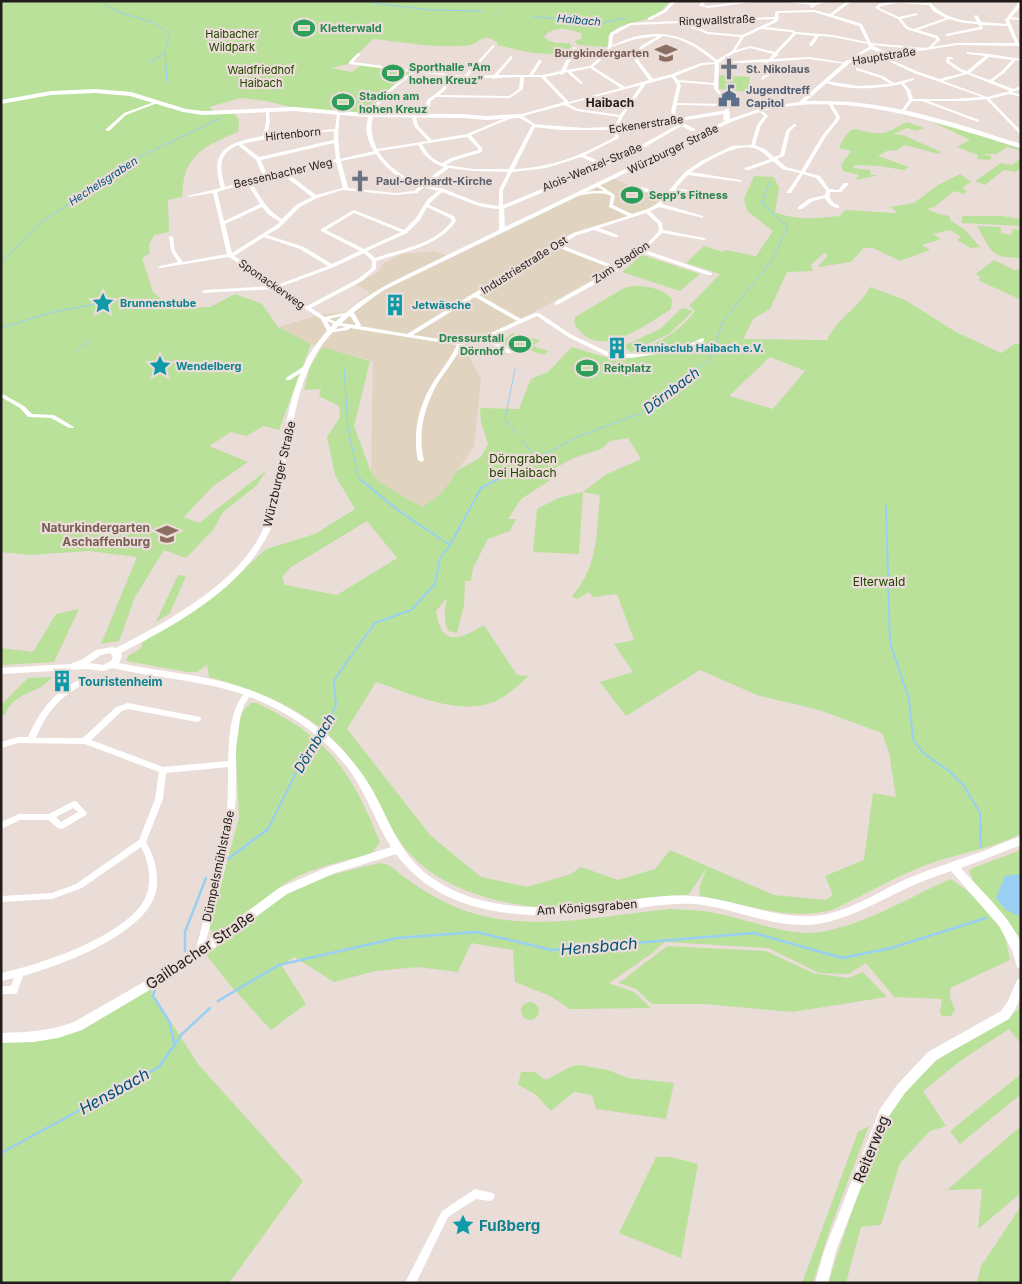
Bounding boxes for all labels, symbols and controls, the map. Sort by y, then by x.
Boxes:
water label: Haibach [557,11,602,29]
street label: Ringwallstraße [679,12,755,28]
sports icon: Kletterwald [291,15,317,41]
place label: Kletterwald [320,21,382,35]
park label: Haibacher Wildpark [205,27,259,54]
school or university icon: Burgkindergarten [653,40,679,66]
street label: Hauptstraße [851,44,917,68]
place label: Burgkindergarten [554,46,649,60]
church icon: St. Nikolaus [716,56,742,82]
sports icon: Sporthalle "Am hohen Kreuz" [380,60,406,86]
place label: Sporthalle "Am hohen Kreuz" [409,60,490,87]
place label: St. Nikolaus [746,62,810,76]
park label: Waldfriedhof Haibach [227,63,295,90]
public building icon: Jugendtreff Capitol [716,83,742,109]
place label: Jugendtreff Capitol [746,83,810,110]
sports icon: Stadion am hohen Kreuz [330,89,356,115]
place label: Stadion am hohen Kreuz [359,89,427,116]
district label: Haibach [586,95,634,110]
street label: Eckenerstraße [608,112,684,136]
street label: Würzburger Straße [625,121,721,177]
street label: Hirtenborn [265,124,321,144]
street label: Alois-Wenzel-Straße [540,140,644,194]
water label: Hechelsgraben [66,153,140,208]
street label: Bessenbacher Weg [232,155,334,191]
church icon: Paul-Gerhardt-Kirche [347,168,373,194]
place label: Paul-Gerhardt-Kirche [376,174,493,188]
sports icon: Sepp's Fitness [619,182,645,208]
place label: Sepp's Fitness [649,188,728,202]
street label: Industriestraße Ost [478,233,570,297]
street label: Zum Stadion [590,238,652,286]
street label: Sponackerweg [236,256,308,312]
place icon: Brunnenstube [90,290,116,316]
building icon: Jetwäsche [382,292,408,318]
place label: Brunnenstube [120,296,197,310]
place label: Jetwäsche [412,298,471,312]
place label: Dressurstall Dörnhof [439,331,505,358]
sports icon: Dressurstall Dörnhof [507,331,533,357]
building icon: Tennisclub Haibach e.V. [604,335,630,361]
place label: Tennisclub Haibach e.V. [634,341,764,355]
place icon: Wendelberg [147,353,173,379]
sports icon: Reitplatz [574,355,600,381]
place label: Wendelberg [176,359,241,373]
place label: Reitplatz [604,361,651,375]
water label: Dörnbach [640,363,702,417]
street label: Würzburger Straße [260,420,298,528]
park label: Dörngraben bei Haibach [489,451,557,480]
place label: Naturkindergarten Aschaffenburg [41,520,150,549]
school or university icon: Naturkindergarten Aschaffenburg [154,521,180,547]
park label: Elterwald [853,574,905,589]
building icon: Touristenheim [49,668,75,694]
place label: Touristenheim [78,674,163,689]
water label: Dörnbach [290,710,338,776]
street label: Dümpelsmühlstraße [199,809,237,923]
street label: Am Königsgraben [536,896,638,918]
street label: Gailbacher Straße [142,907,258,993]
water label: Hensbach [560,933,638,959]
water label: Hensbach [75,1064,153,1118]
street label: Reiterweg [849,1113,893,1185]
place icon: Fußberg [450,1212,476,1238]
place label: Fußberg [479,1216,540,1235]

